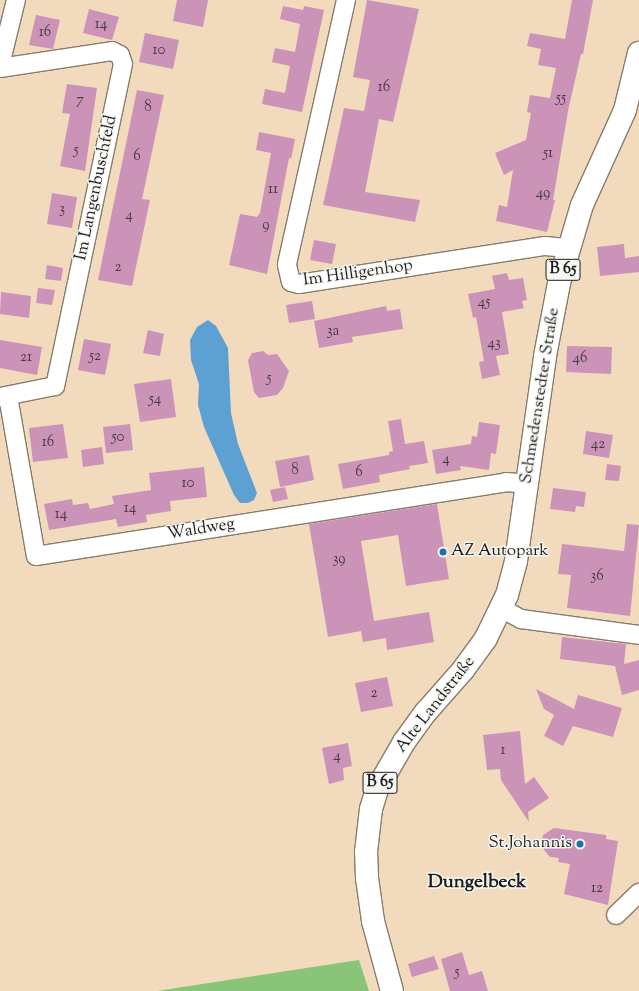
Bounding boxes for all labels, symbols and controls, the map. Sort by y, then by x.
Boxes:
house number: 14 [95,16,107,34]
house number: 16 [39,24,51,42]
house number: 10 [153,42,165,60]
house number: 16 [378,79,390,97]
house number: 55 [556,90,566,108]
house number: 7 [76,92,84,110]
house number: 8 [144,99,152,117]
street label: Im Langenbuschfeld [72,113,122,263]
house number: 5 [73,142,79,160]
house number: 51 [543,145,553,163]
house number: 6 [133,148,141,166]
house number: 11 [268,181,278,199]
house number: 49 [536,185,550,203]
house number: 3 [59,201,65,219]
house number: 4 [125,207,133,225]
house number: 9 [262,217,270,235]
street label: Im Hilligenhop [302,256,414,292]
road number: B 65 [545,256,581,284]
house number: 2 [114,259,122,277]
house number: 45 [478,294,490,312]
street label: Schmedenstedter Straße [517,307,565,485]
house number: 3a [327,323,339,341]
house number: 43 [487,335,501,353]
house number: 52 [89,348,101,366]
house number: 21 [20,349,32,367]
house number: 46 [573,350,587,368]
house number: 5 [266,370,272,388]
house number: 54 [149,391,161,409]
house number: 50 [111,429,125,447]
house number: 16 [42,434,54,452]
house number: 42 [591,436,605,454]
house number: 4 [442,451,450,469]
house number: 8 [291,462,299,480]
house number: 6 [355,464,363,482]
house number: 10 [182,475,194,493]
house number: 14 [124,500,136,518]
house number: 14 [55,506,67,524]
street label: Waldweg [166,515,236,545]
place label: AZ Autopark [451,542,549,562]
marker: AZ Autopark [438,547,448,557]
house number: 39 [332,551,346,569]
house number: 36 [590,568,604,586]
street label: Alte Landstraße [392,653,480,757]
house number: 2 [370,685,378,703]
house number: 1 [500,742,506,760]
house number: 4 [333,748,341,766]
road number: B 65 [362,769,398,797]
place label: St.Johannis [488,834,572,854]
marker: St.Johannis [575,839,585,849]
district label: Dungelbeck [428,872,526,894]
house number: 12 [591,880,603,898]
house number: 5 [454,964,460,982]

